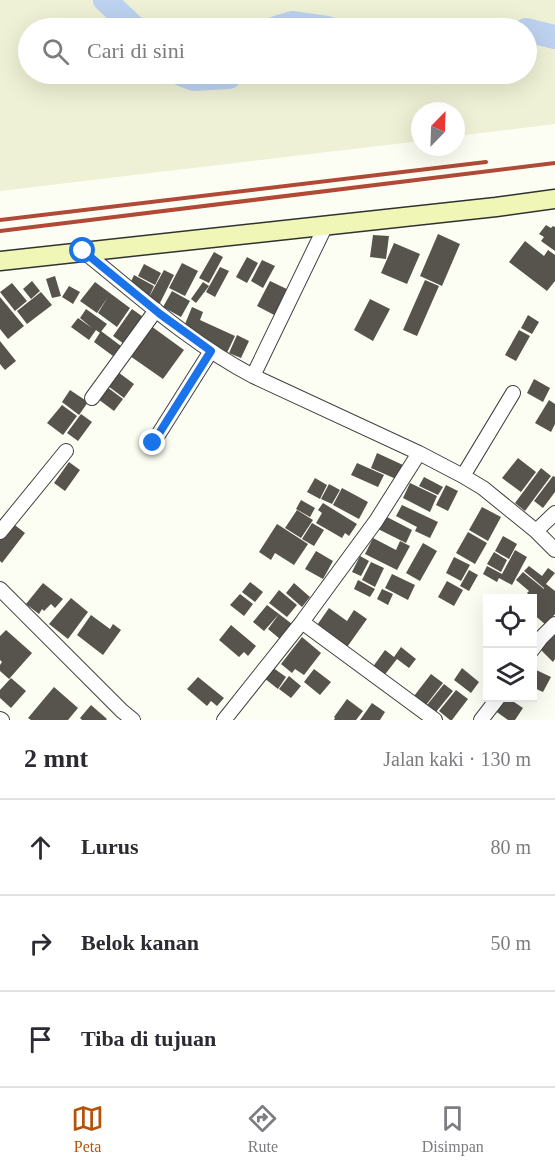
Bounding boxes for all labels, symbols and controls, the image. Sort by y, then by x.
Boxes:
search box [18,18,537,84]
icon: search [39,35,72,68]
text: Cari di sini [87,38,185,63]
north arrow [411,102,465,156]
route start [69,237,95,263]
route end [139,429,165,455]
map controls [483,594,537,702]
button: locate [483,594,537,648]
button: layers [483,648,537,702]
text: 2 mnt [24,744,88,773]
text: Jalan kaki · 130 m [383,748,531,770]
icon: ahead [24,831,57,864]
text: Lurus [81,834,138,859]
text: 80 m [490,836,531,858]
icon: right [24,927,57,960]
text: Belok kanan [81,930,199,955]
text: 50 m [490,932,531,954]
icon: arrive [24,1023,57,1056]
text: Tiba di tujuan [81,1026,216,1051]
tab: Peta [71,1102,104,1156]
tab: Rute [246,1102,279,1156]
tab: Disimpan [422,1102,484,1156]

